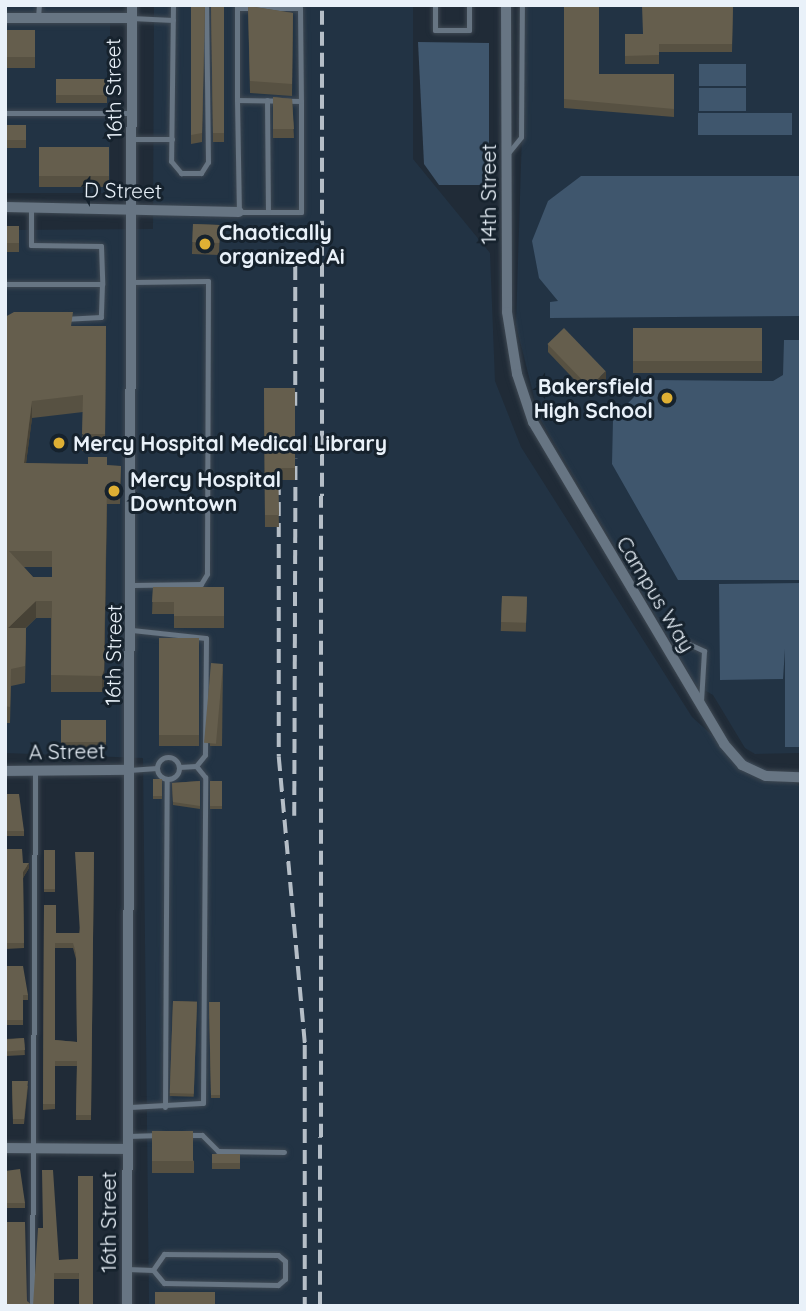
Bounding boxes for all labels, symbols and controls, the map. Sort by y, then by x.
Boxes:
street label: 16th Street [100,38,126,140]
street label: 14th Street [475,144,501,244]
street label: D Street [84,177,162,203]
place label: Chaotically organized Ai [219,219,345,269]
marker: Chaotically organized Ai [197,236,213,252]
place label: Bakersfield High School [534,373,653,423]
marker: Bakersfield High School [659,390,675,406]
place label: Mercy Hospital Medical Library [73,430,387,456]
marker: Mercy Hospital Medical Library [51,435,67,451]
place label: Mercy Hospital Downtown [130,466,281,516]
marker: Mercy Hospital Downtown [104,481,124,501]
street label: Campus Way [612,532,700,656]
street label: 16th Street [100,604,126,706]
street label: A Street [28,738,106,764]
street label: 16th Street [95,1171,121,1273]

